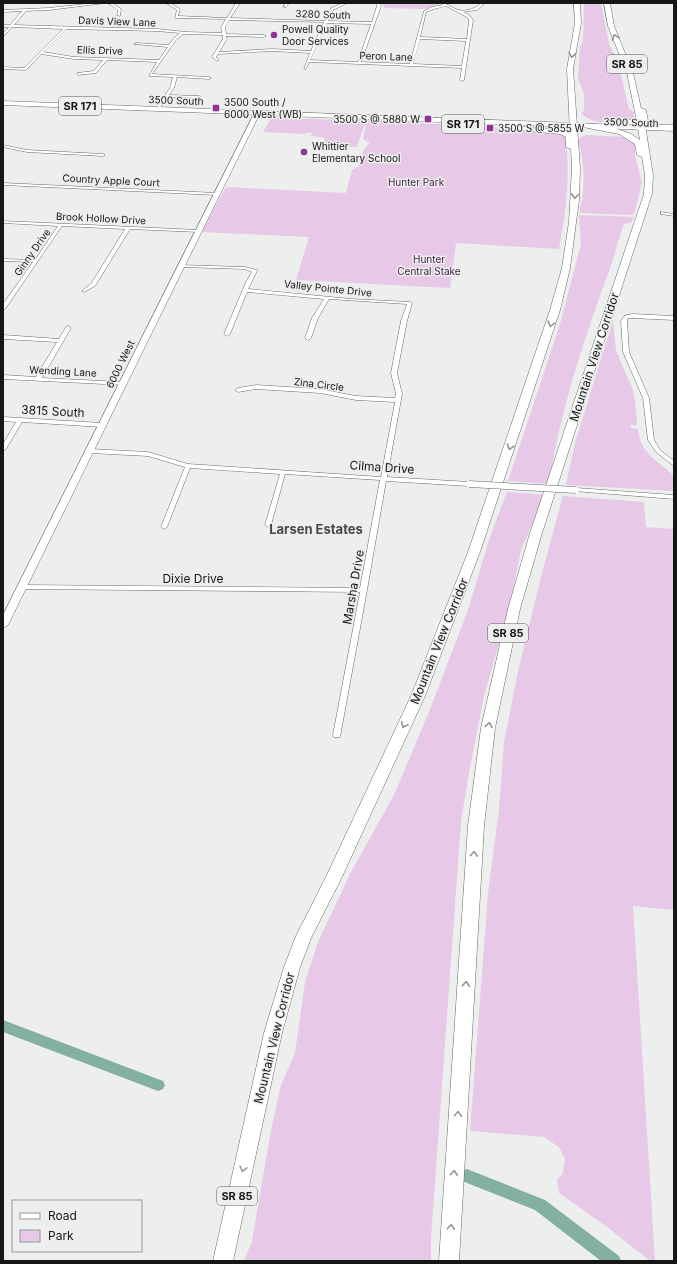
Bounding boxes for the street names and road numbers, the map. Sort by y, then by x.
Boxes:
street label: 3280 South [295,7,351,21]
street label: Davis View Lane [78,14,156,28]
street label: Ellis Drive [77,43,123,57]
street label: Peron Lane [359,49,413,63]
road number: SR 85 [607,55,647,73]
street label: 3500 South [148,93,204,107]
road number: SR 171 [59,97,101,115]
road number: SR 171 [442,115,484,133]
street label: 3500 South [603,115,659,129]
street label: Country Apple Court [62,171,161,189]
street label: Brook Hollow Drive [56,210,147,226]
street label: Ginny Drive [11,226,53,278]
street label: Valley Pointe Drive [284,277,373,299]
street label: Mountain View Corridor [566,290,622,423]
street label: 6000 West [103,337,137,390]
street label: Wending Lane [29,363,97,379]
street label: Zina Circle [293,375,345,393]
street label: 3815 South [21,402,85,420]
street label: Cilma Drive [349,457,415,477]
street label: Marsha Drive [339,549,367,625]
street label: Dixie Drive [162,571,224,586]
street label: Mountain View Corridor [407,575,471,706]
road number: SR 85 [488,624,528,642]
street label: Mountain View Corridor [250,970,298,1105]
road number: SR 85 [217,1187,257,1205]

